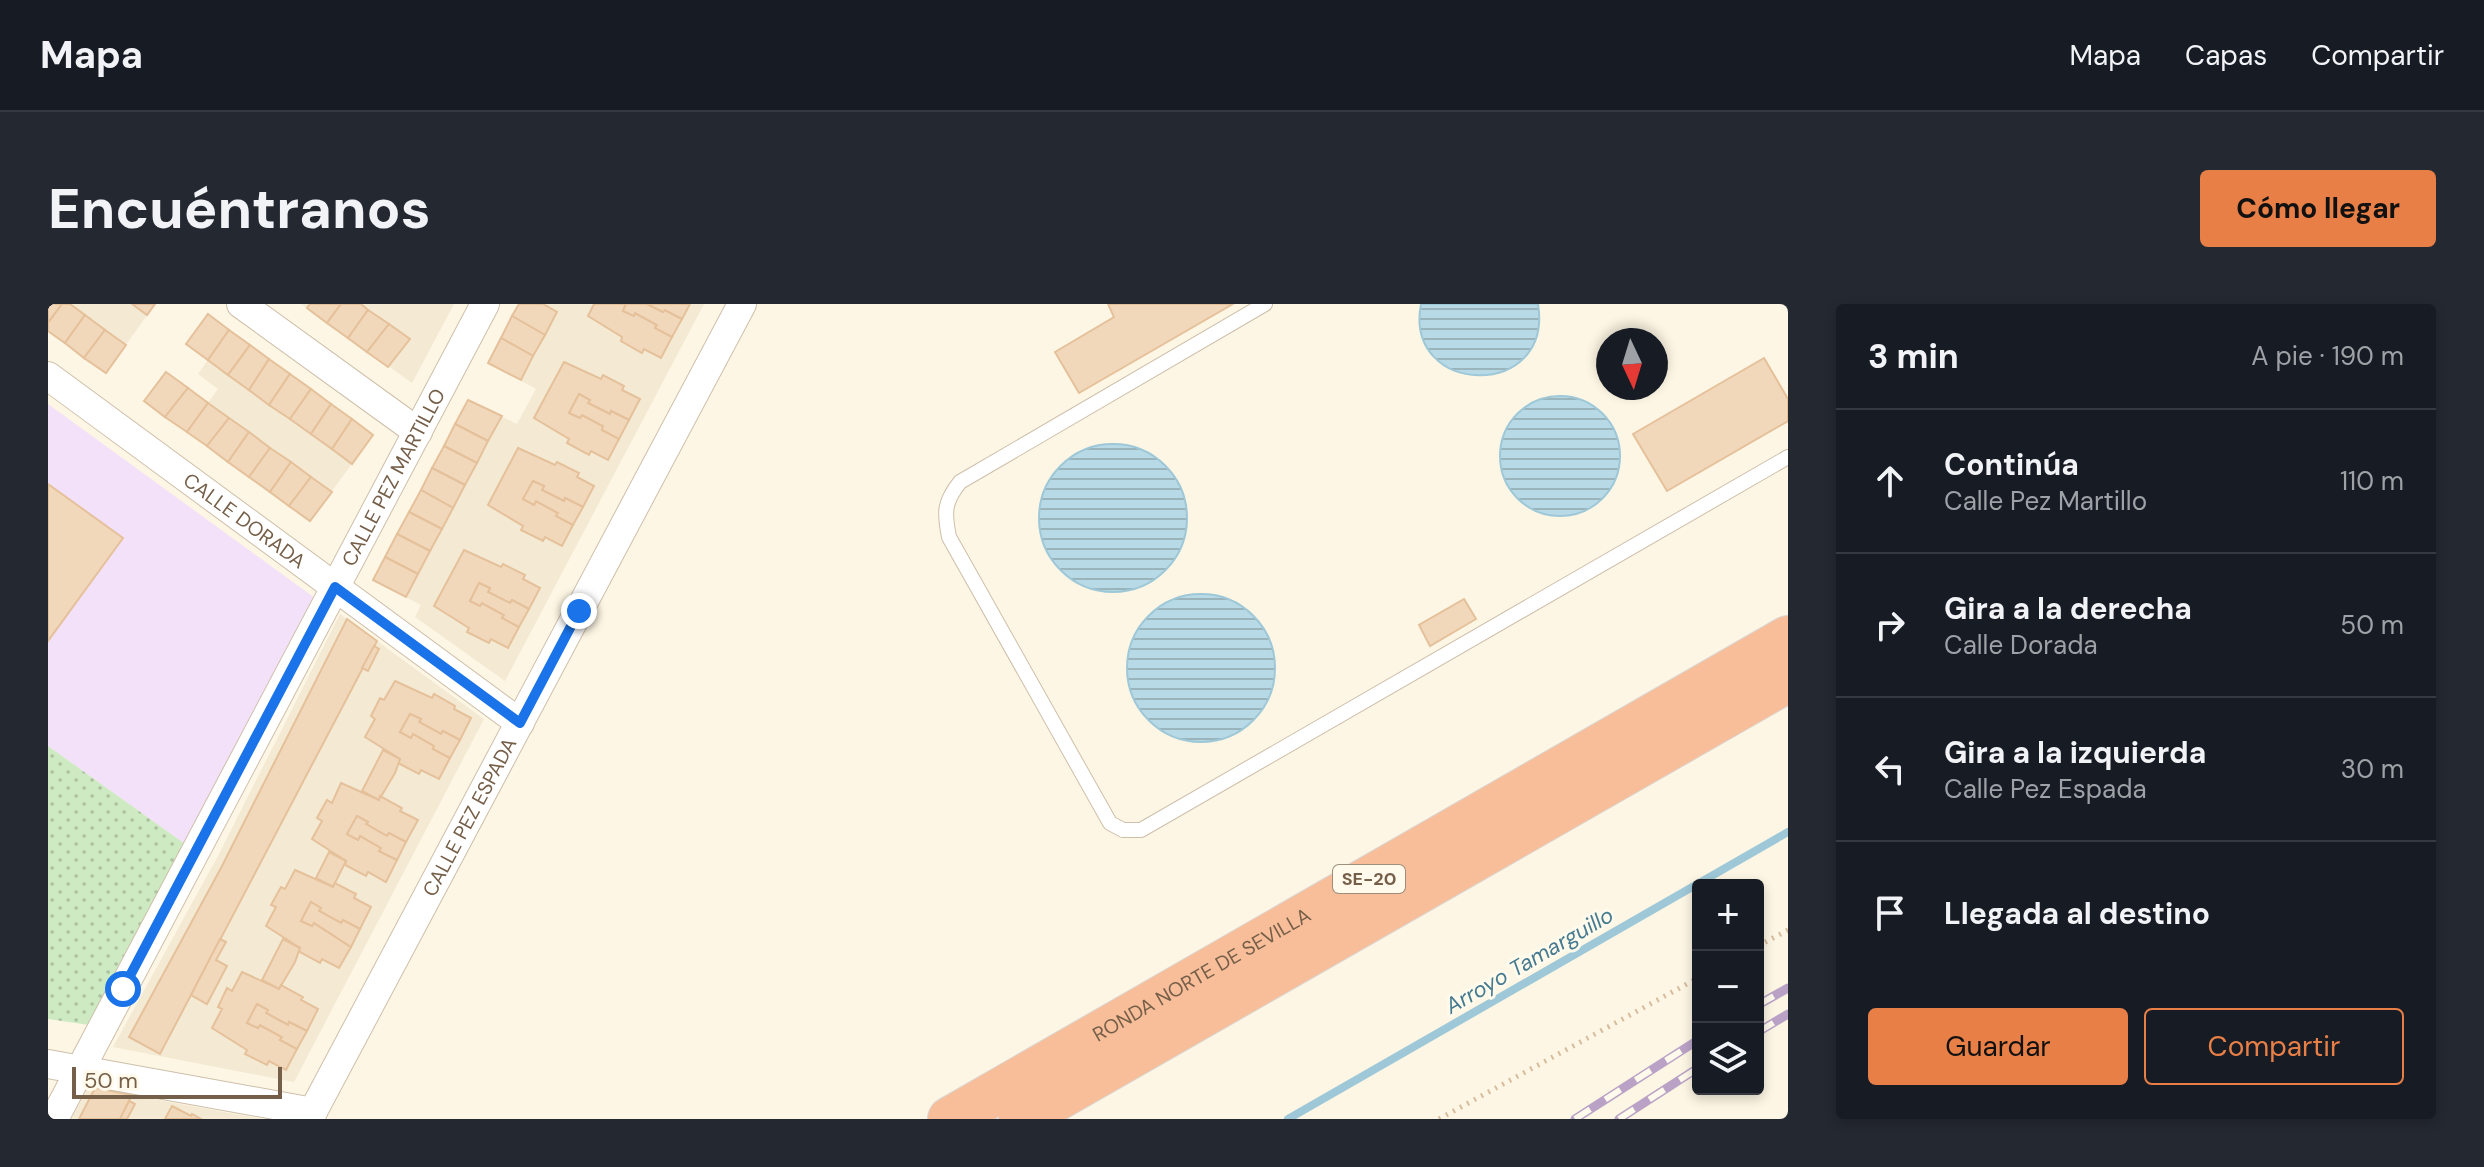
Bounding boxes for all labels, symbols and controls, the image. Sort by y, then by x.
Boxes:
text: Mapa [40,30,143,80]
text: Mapa [2070,37,2141,74]
text: Capas [2185,37,2267,74]
text: Compartir [2311,37,2444,74]
button: Cómo llegar [2200,170,2436,247]
text: Encuéntranos [48,172,430,245]
north arrow [1596,328,1668,400]
text: 3 min [1868,334,1959,379]
text: A pie · 190 m [2251,339,2404,373]
street label: CALLE PEZ MARTILLO [336,384,451,570]
text: Continúa [1944,445,2079,484]
icon: ahead [1868,459,1912,503]
text: 110 m [2340,464,2404,498]
street label: CALLE DORADA [178,467,311,574]
text: Calle Pez Martillo [1944,484,2147,518]
text: Gira a la derecha [1944,589,2192,628]
route end [561,593,597,629]
icon: right [1868,603,1912,647]
text: 50 m [2340,608,2404,642]
text: Calle Dorada [1944,628,2098,662]
street label: CALLE PEZ ESPADA [417,733,522,901]
text: Gira a la izquierda [1944,733,2206,772]
icon: left [1868,747,1912,791]
text: 30 m [2341,752,2404,786]
text: Calle Pez Espada [1944,772,2147,806]
road number: SE-20 [1333,865,1405,893]
map controls [1692,879,1764,1095]
button: + [1692,879,1764,951]
icon: arrive [1868,891,1912,935]
text: Llegada al destino [1944,894,2210,933]
water label: Arroyo Tamarguillo [1439,900,1619,1021]
street label: RONDA NORTE DE SEVILLA [1088,902,1315,1047]
button: − [1692,951,1764,1023]
route start [105,971,141,1007]
button: Guardar [1868,1008,2128,1085]
button: Compartir [2144,1008,2404,1085]
button: layers [1692,1023,1764,1095]
scale bar [72,1063,282,1099]
text: 50 m [84,1066,138,1095]

